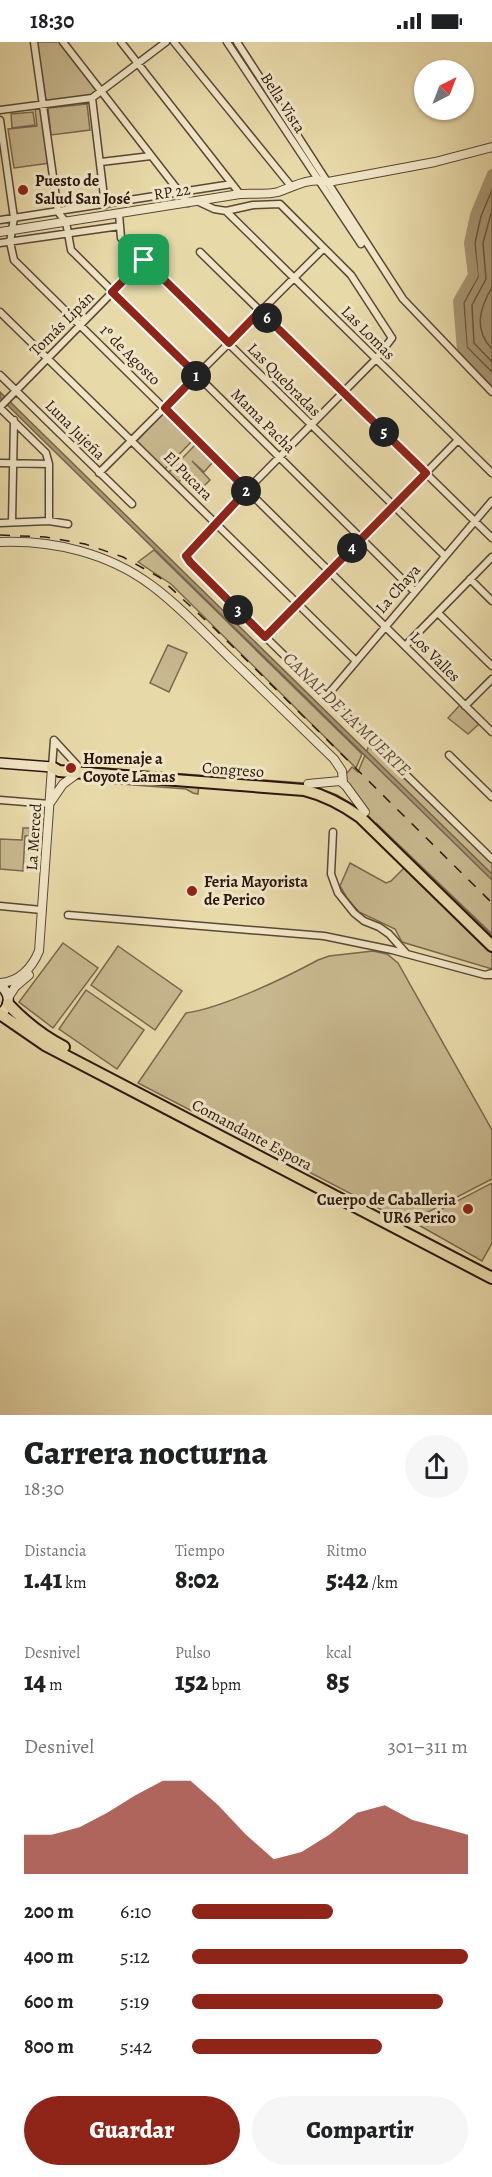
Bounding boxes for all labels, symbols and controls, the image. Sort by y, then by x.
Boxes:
text: 18:30 [30,6,74,36]
north arrow [414,60,474,120]
map controls [414,60,474,120]
street label: Bella Vista [255,69,311,138]
place label: Puesto de Salud San José [35,170,130,210]
street label: RP 22 [152,178,192,206]
marker: Puesto de Salud San José [16,183,30,197]
pin [118,234,169,285]
icon: arrive [127,243,160,276]
street label: Tomás Lipán [25,287,99,361]
street label: Las Lomas [336,301,400,365]
pin: 6 [252,303,282,333]
text: 6 [263,307,271,329]
street label: 1º de Agosto [95,320,165,390]
street label: Las Quebradas [242,338,326,422]
pin: 1 [181,361,211,391]
text: 1 [193,365,199,387]
street label: Mama Pacha [226,384,301,459]
street label: Luna Jujeña [40,395,110,465]
pin: 5 [369,417,399,447]
text: 5 [381,421,387,443]
street label: El Pucara [158,446,218,506]
pin: 2 [231,476,261,506]
text: 2 [242,480,250,502]
pin: 4 [337,533,367,563]
text: 4 [348,537,356,559]
street label: La Chaya [370,559,426,618]
pin: 3 [223,595,253,625]
text: 3 [235,599,241,621]
street label: Los Valles [405,627,465,687]
water label: CANAL DE LA MUERTE [278,647,416,781]
place label: Homenaje a Coyote Lamas [83,748,175,788]
street label: Congreso [201,757,265,783]
marker: Homenaje a Coyote Lamas [64,761,78,775]
street label: La Merced [21,802,47,871]
place label: Feria Mayorista de Perico [204,871,308,911]
marker: Feria Mayorista de Perico [185,884,199,898]
street label: Comandante Espora [188,1094,317,1176]
place label: Cuerpo de Caballeria UR6 Perico [317,1189,456,1229]
marker: Cuerpo de Caballeria UR6 Perico [461,1202,475,1216]
text: Carrera nocturna [24,1430,268,1475]
button: share [405,1435,468,1498]
text: 18:30 [24,1475,64,1502]
text: Distancia [24,1540,86,1562]
text: Tiempo [175,1540,225,1562]
text: Ritmo [326,1540,367,1562]
text: 1.41 [24,1562,62,1597]
text: 8:02 [175,1562,219,1597]
text: 5:42 [326,1562,368,1597]
text: km [62,1572,87,1594]
text: /km [368,1572,398,1594]
text: Desnivel [24,1642,80,1664]
text: Pulso [175,1642,211,1664]
text: kcal [326,1642,352,1664]
text: 14 [24,1664,46,1699]
text: 152 [175,1664,208,1699]
text: 85 [326,1664,349,1699]
text: m [46,1674,62,1696]
text: bpm [208,1674,241,1696]
text: Desnivel [24,1733,94,1760]
text: 301–311 m [387,1733,468,1760]
text: 200 m [24,1898,74,1925]
text: 6:10 [120,1898,152,1925]
text: 400 m [24,1943,74,1970]
text: 5:12 [120,1943,150,1970]
text: 600 m [24,1988,74,2015]
text: 5:19 [120,1988,149,2015]
text: 800 m [24,2033,74,2060]
text: 5:42 [120,2033,152,2060]
button: Guardar [24,2096,240,2165]
button: Compartir [252,2096,468,2165]

